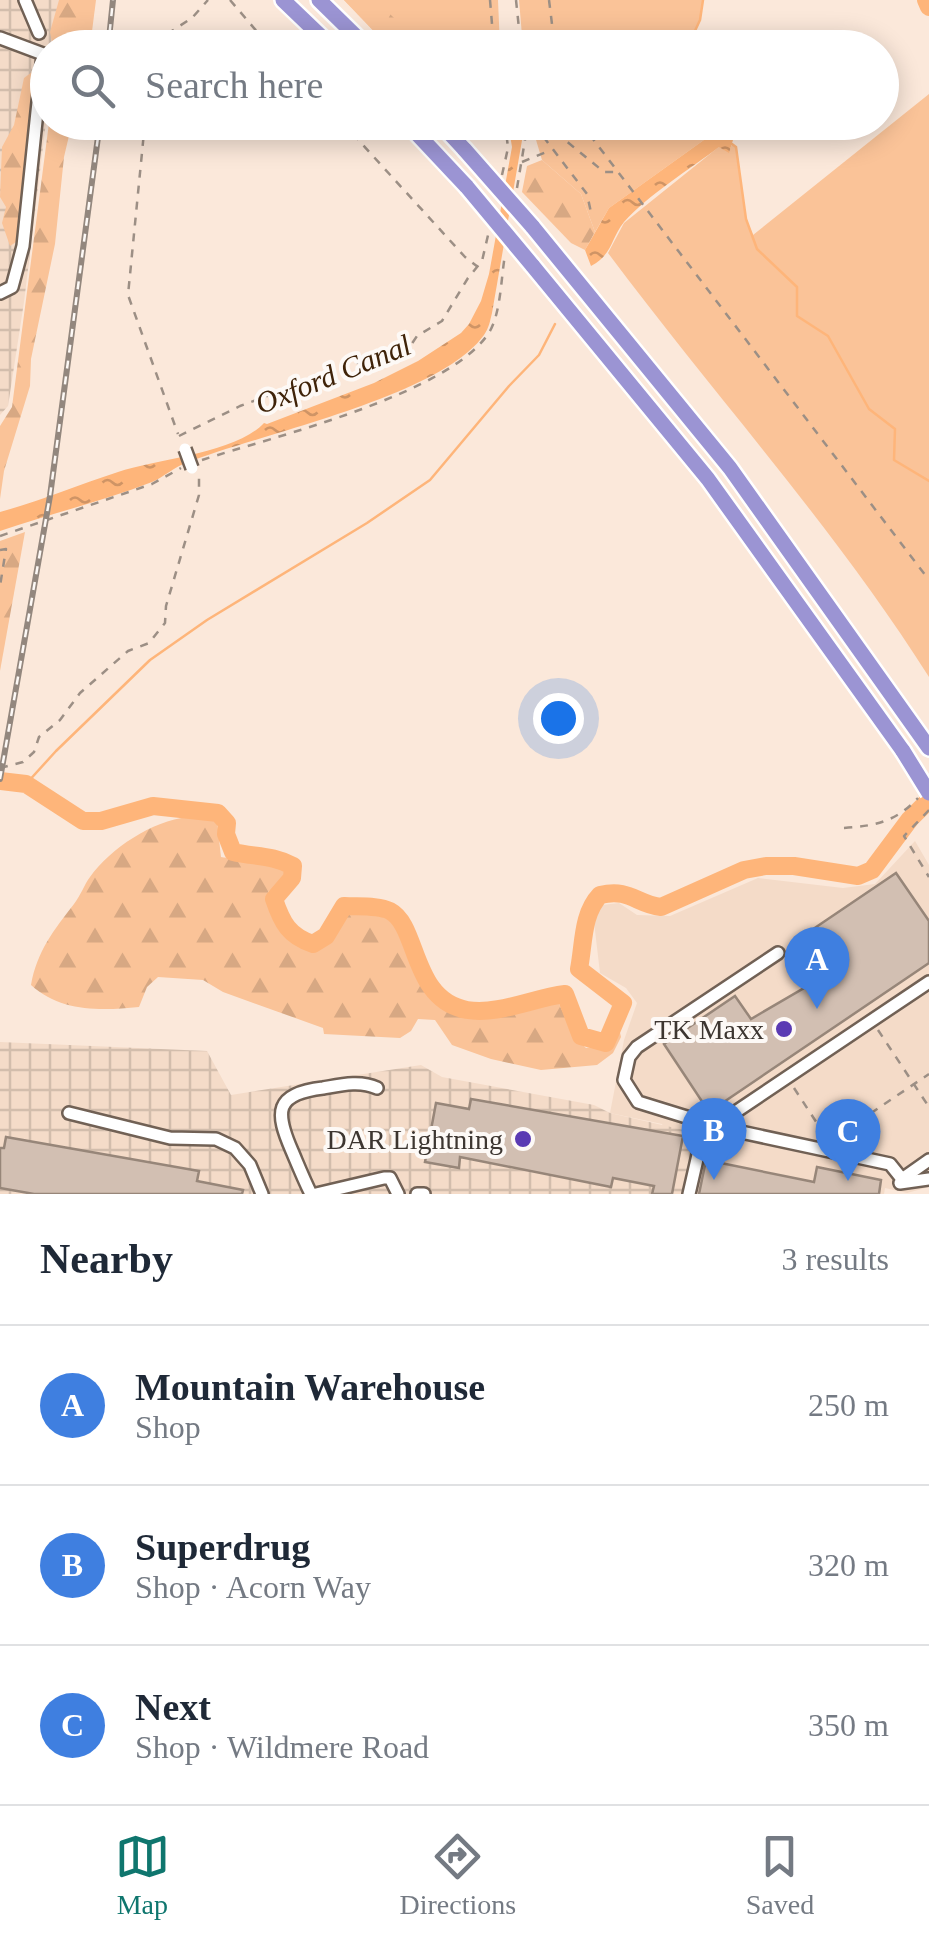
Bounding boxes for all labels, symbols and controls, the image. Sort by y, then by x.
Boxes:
search box [30,30,899,140]
icon: search [65,58,120,113]
text: Search here [145,64,323,106]
water label: Oxford Canal [250,328,416,420]
your location [533,693,584,744]
pin: A [784,926,850,1009]
place label: TK Maxx [654,1014,764,1045]
marker: TK Maxx [773,1018,795,1040]
pin: B [682,1098,746,1180]
pin: C [816,1098,880,1181]
place label: DAR Lightning [326,1124,503,1155]
marker: DAR Lightning [512,1128,534,1150]
text: Nearby [40,1236,173,1282]
text: 3 results [781,1241,889,1277]
text: Mountain Warehouse [135,1366,485,1408]
text: A [61,1387,84,1423]
text: 250 m [808,1387,889,1423]
text: Shop [135,1409,201,1445]
text: Superdrug [135,1526,310,1568]
text: B [62,1547,83,1583]
text: 320 m [808,1547,889,1583]
text: Shop · Acorn Way [135,1569,371,1605]
text: Next [135,1686,211,1728]
text: C [61,1707,84,1743]
text: 350 m [808,1707,889,1743]
text: Shop · Wildmere Road [135,1729,429,1765]
tab: Map [115,1829,170,1921]
tab: Directions [399,1829,516,1921]
tab: Saved [746,1829,814,1921]

